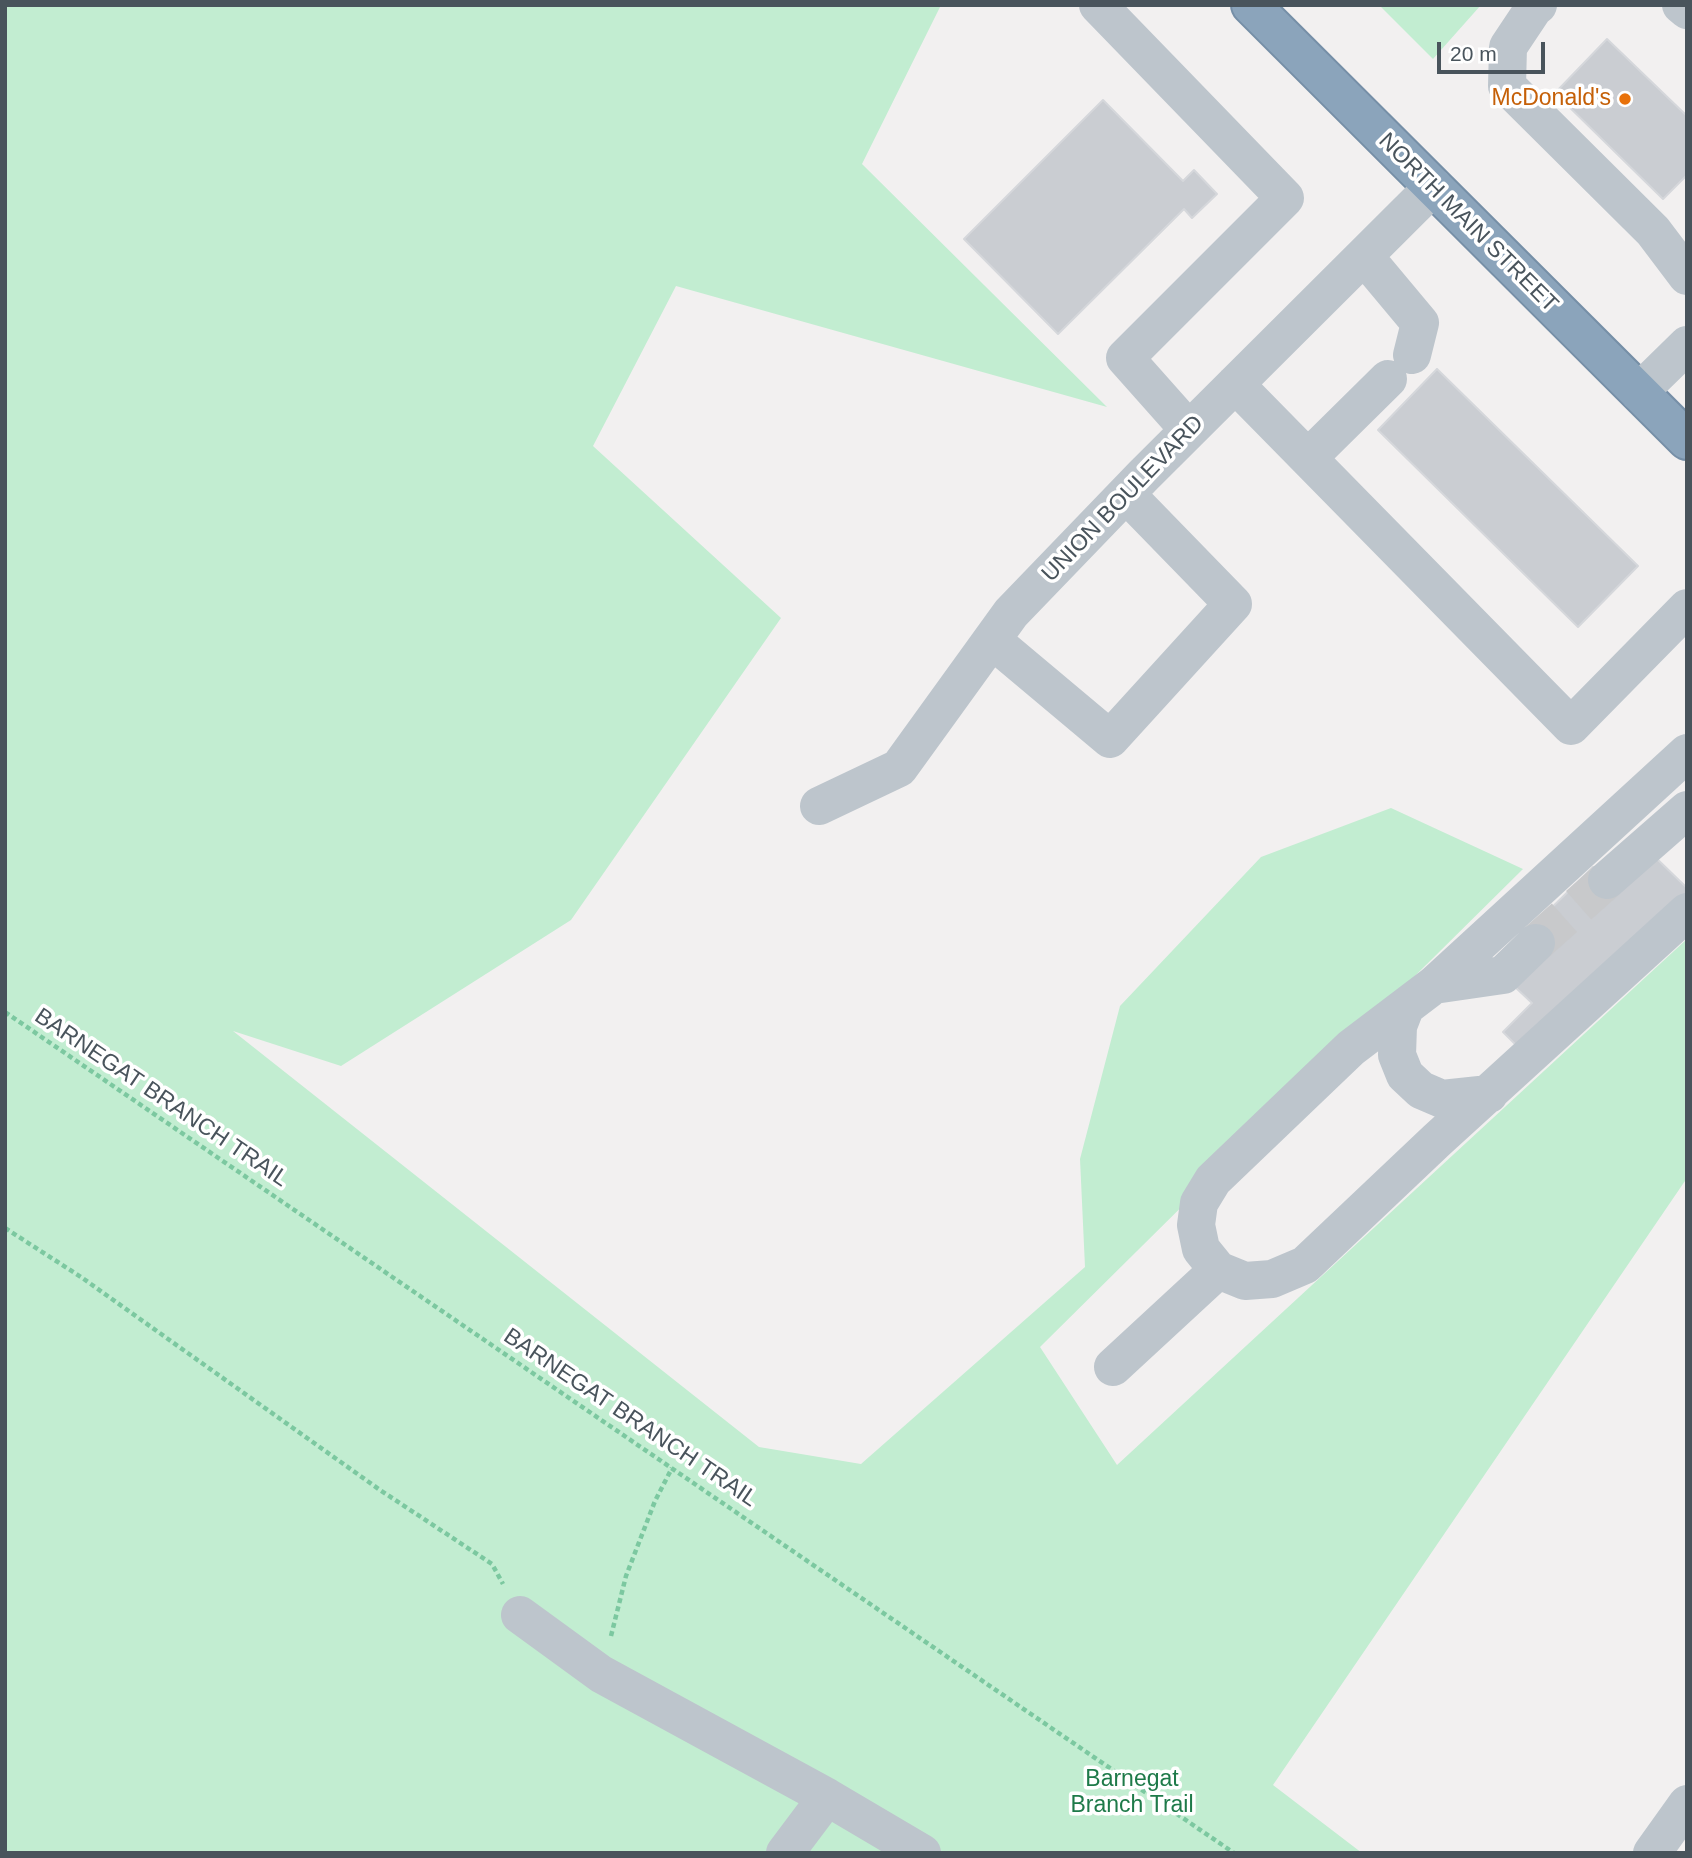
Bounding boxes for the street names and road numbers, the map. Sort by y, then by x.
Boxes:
street label: NORTH MAIN STREET [1373,128,1563,318]
street label: UNION BOULEVARD [1036,410,1210,588]
street label: BARNEGAT BRANCH TRAIL [29,1003,293,1193]
street label: BARNEGAT BRANCH TRAIL [498,1323,762,1513]

